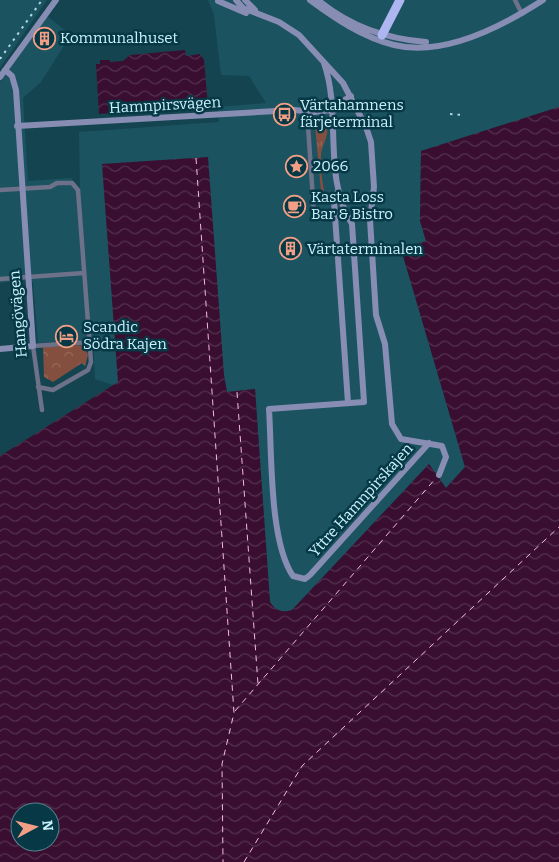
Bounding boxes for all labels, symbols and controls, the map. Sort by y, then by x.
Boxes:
building icon: Kommunalhuset [32,26,56,50]
place label: Kommunalhuset [60,29,179,47]
street label: Hamnpirsvägen [109,93,222,117]
place label: Värtahamnens färjeterminal [300,96,404,131]
bus stop icon: Värtahamnens färjeterminal [272,102,296,126]
place icon: 2066 [285,154,309,178]
place label: 2066 [313,157,349,175]
place label: Kasta Loss Bar & Bistro [311,188,393,223]
cafe icon: Kasta Loss Bar & Bistro [283,194,307,218]
building icon: Värtaterminalen [279,237,303,261]
place label: Värtaterminalen [307,240,423,258]
street label: Hangövägen [5,269,31,358]
place label: Scandic Södra Kajen [83,318,167,353]
hotel icon: Scandic Södra Kajen [55,324,79,348]
street label: Yttre Hamnpirskajen [305,439,417,560]
north arrow [10,802,60,852]
text: N [38,819,57,832]

